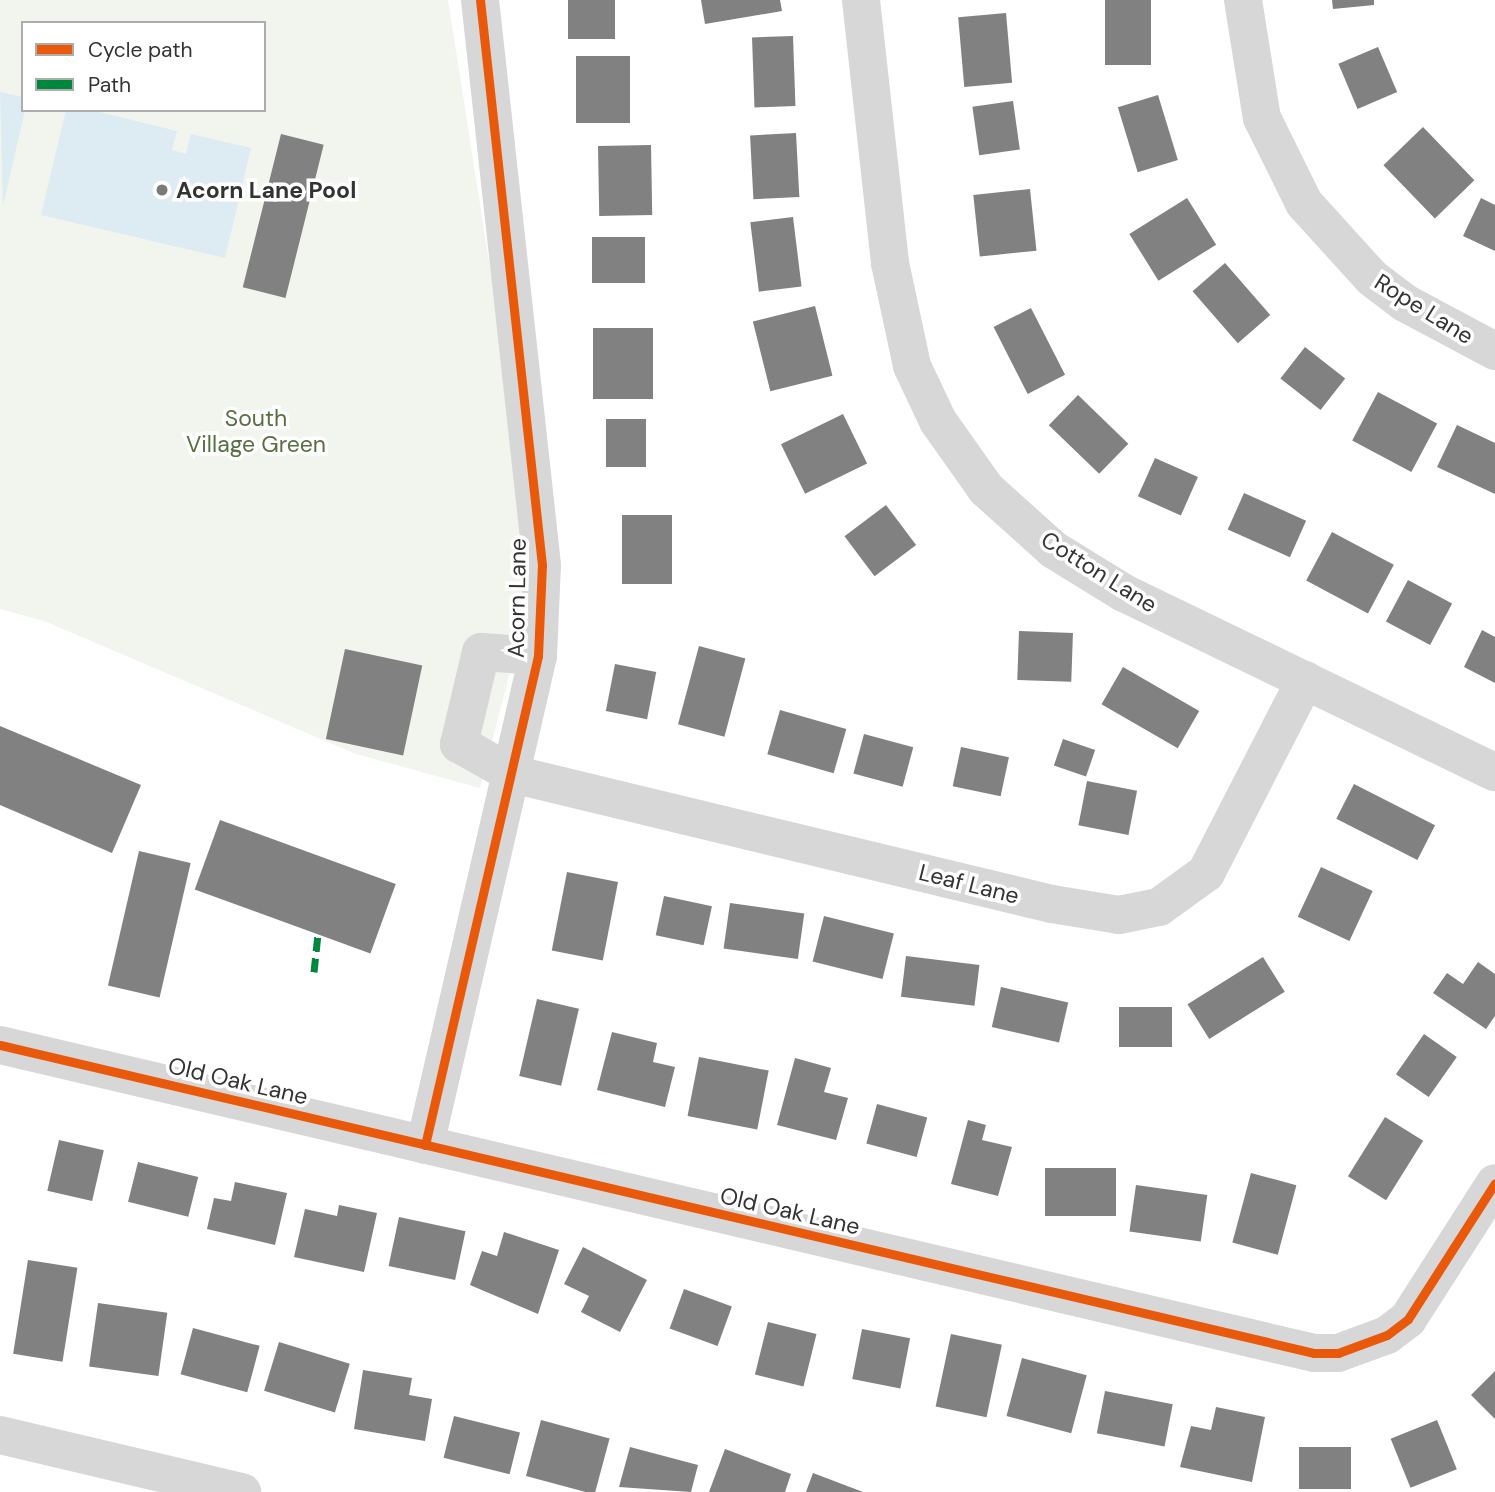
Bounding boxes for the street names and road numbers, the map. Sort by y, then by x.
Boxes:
street label: Rope Lane [1370,268,1478,350]
street label: Cotton Lane [1036,526,1162,618]
street label: Acorn Lane [502,538,532,658]
street label: Leaf Lane [916,858,1022,910]
street label: Old Oak Lane [166,1052,310,1110]
street label: Old Oak Lane [718,1182,862,1240]

